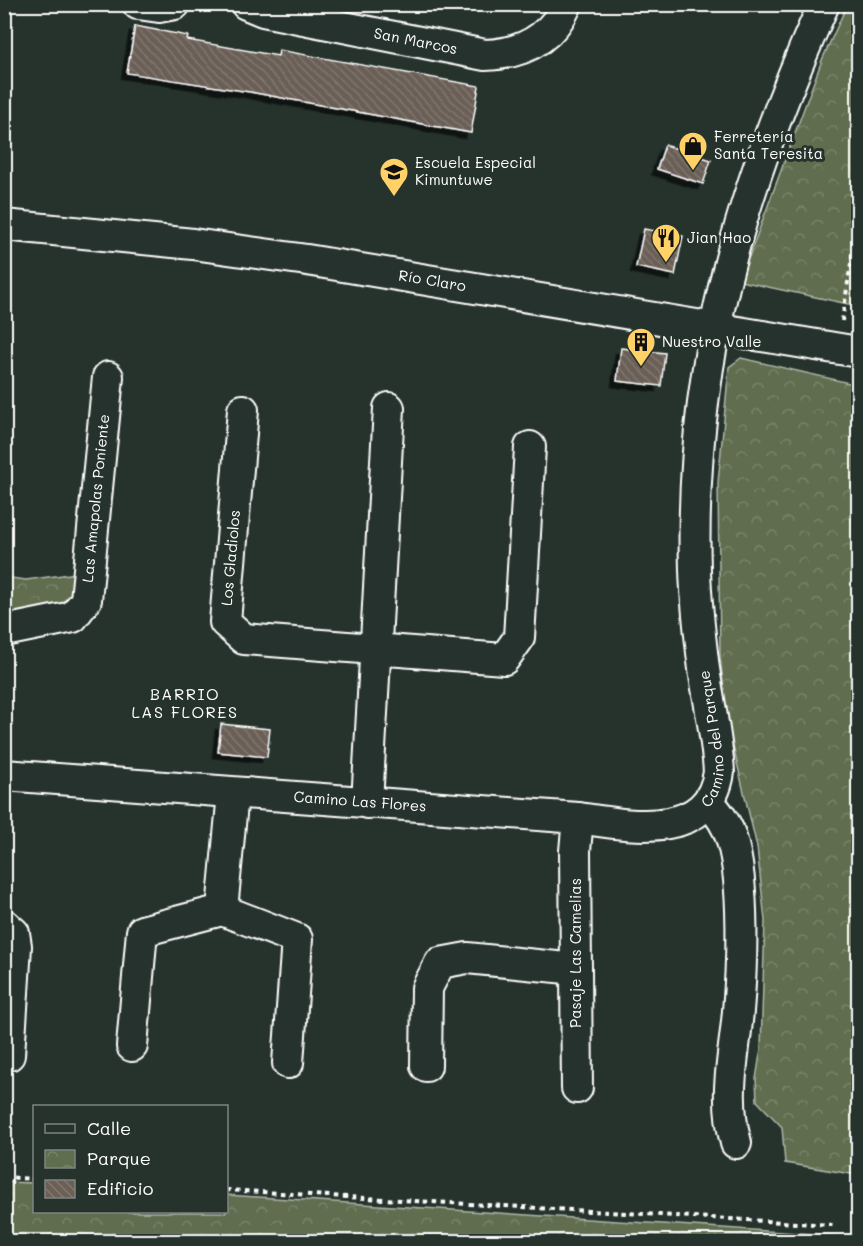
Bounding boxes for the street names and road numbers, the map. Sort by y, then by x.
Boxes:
street label: San Marcos [372,22,459,58]
street label: Río Claro [397,264,468,295]
street label: Las Amapolas Poniente [77,413,113,583]
street label: Los Gladiolos [216,509,244,607]
street label: Camino del Parque [693,669,728,811]
street label: Camino Las Flores [293,786,427,816]
street label: Pasaje Las Camelias [565,878,585,1028]

